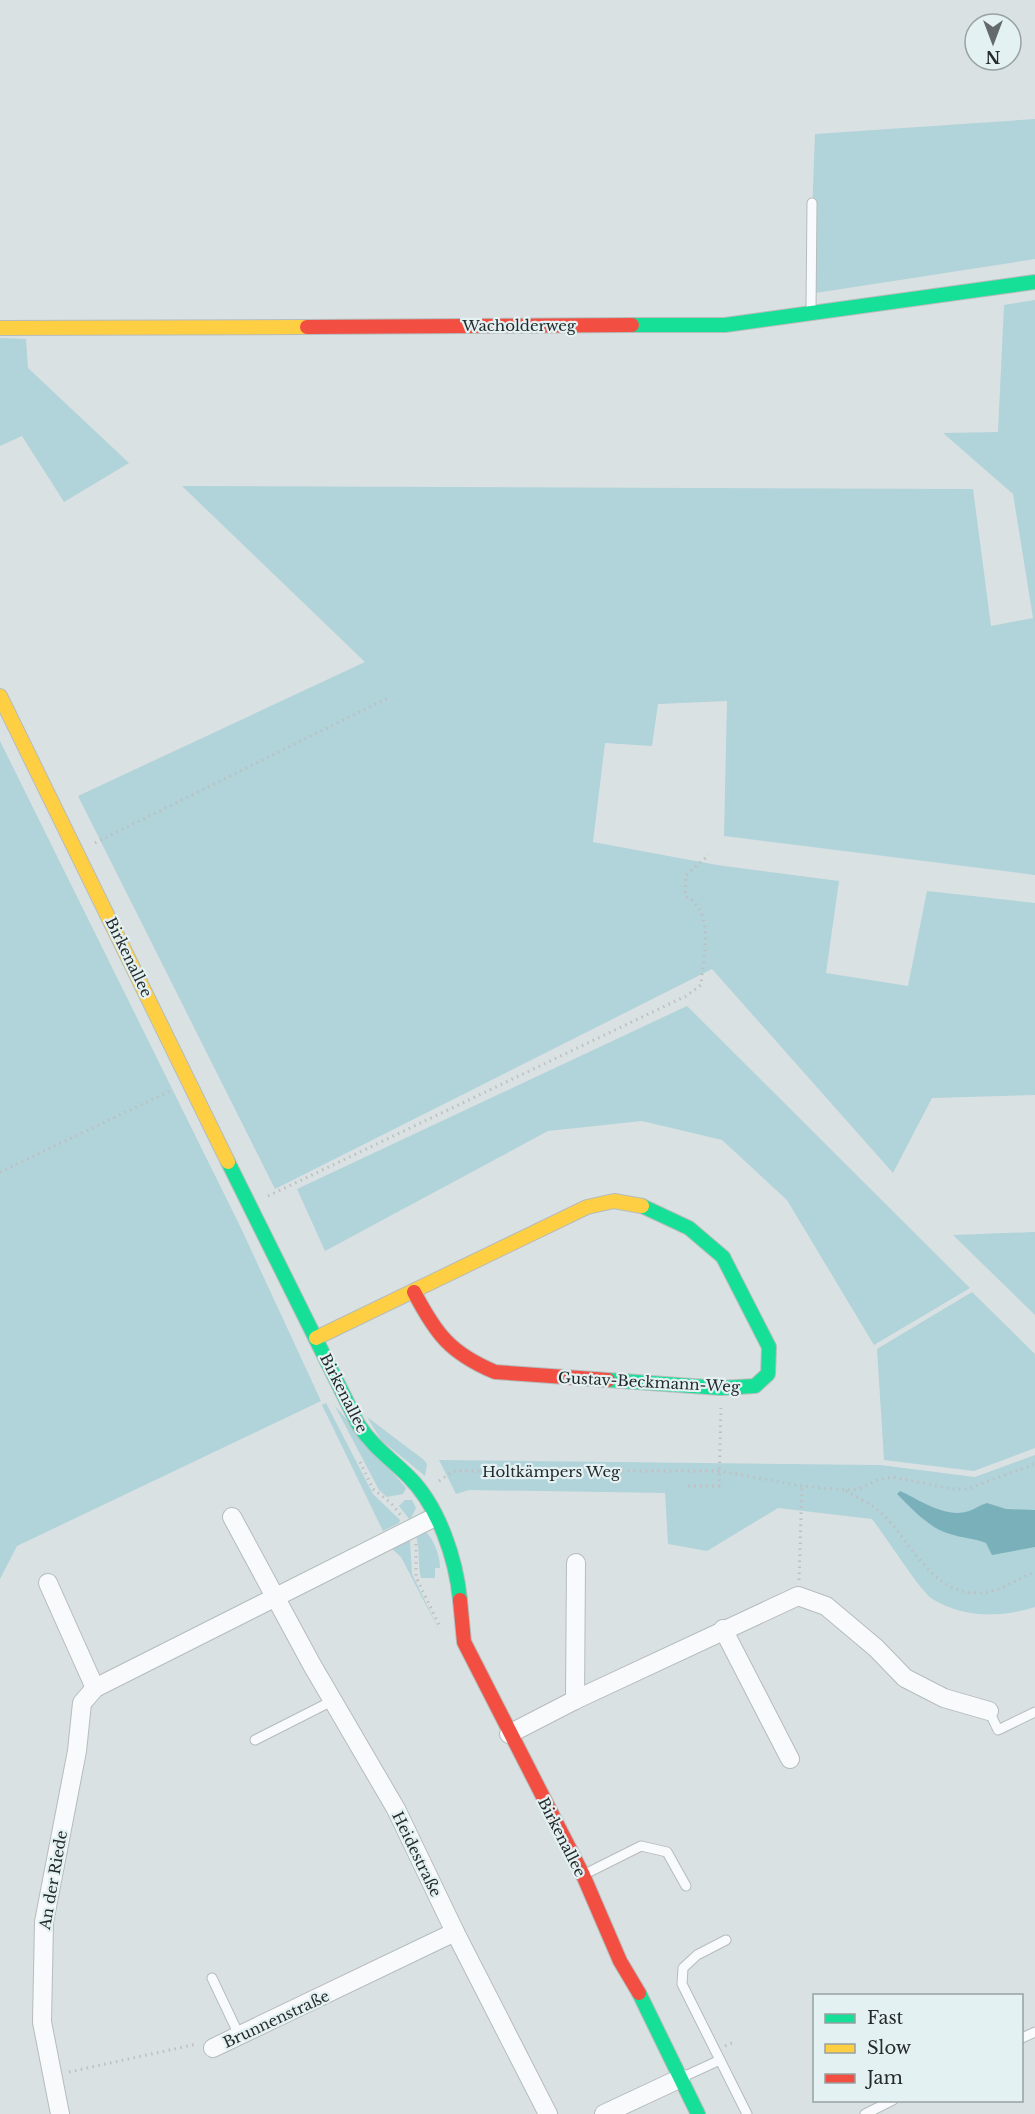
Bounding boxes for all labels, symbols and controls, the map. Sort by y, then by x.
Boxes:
north arrow [963,12,1023,72]
text: N [985,47,1001,67]
street label: Wacholderweg [461,316,577,335]
street label: Birkenallee [101,914,157,1000]
street label: Birkenallee [316,1350,372,1436]
street label: Gustav-Beckmann-Weg [558,1368,741,1396]
street label: Holtkämpers Weg [482,1462,621,1481]
street label: Birkenallee [534,1794,590,1880]
street label: Heidestraße [388,1808,446,1900]
street label: An der Riede [35,1829,71,1932]
street label: Brunnenstraße [220,1986,332,2052]
legend [813,1994,1023,2102]
text: Fast [867,2007,904,2029]
text: Slow [867,2037,912,2059]
text: Jam [865,2067,903,2089]

